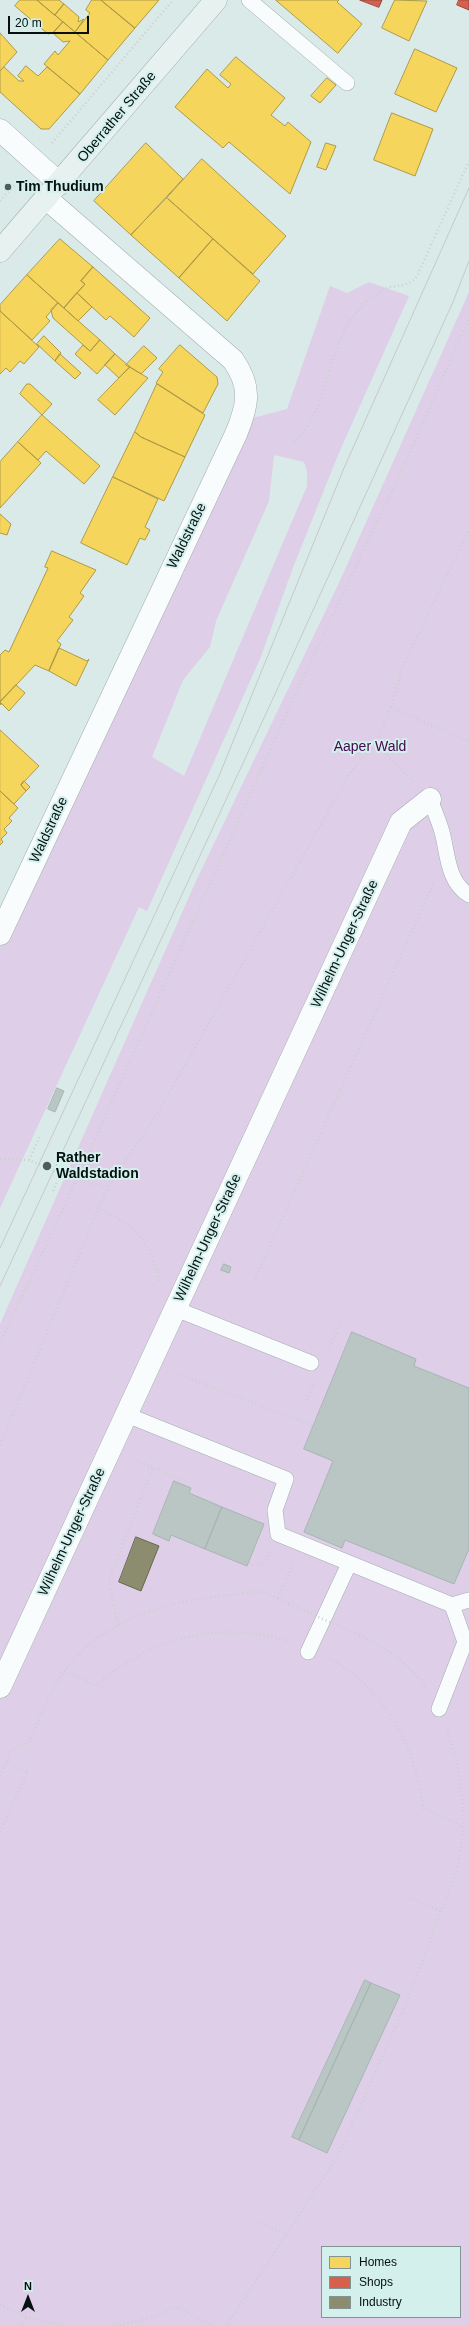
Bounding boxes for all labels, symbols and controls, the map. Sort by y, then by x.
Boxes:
scale bar [10,8,91,34]
text: 20 m [15,16,42,30]
street label: Oberrather Straße [74,68,160,166]
place label: Tim Thudium [16,179,104,195]
marker: Tim Thudium [3,182,13,192]
street label: Waldstraße [164,500,210,572]
park label: Aaper Wald [334,739,406,755]
street label: Waldstraße [26,794,72,866]
street label: Wilhelm-Unger-Straße [308,877,382,1011]
place label: Rather Waldstadion [56,1150,139,1182]
marker: Rather Waldstadion [41,1160,53,1172]
street label: Wilhelm-Unger-Straße [171,1171,245,1305]
street label: Wilhelm-Unger-Straße [35,1465,109,1599]
legend [321,2246,461,2318]
text: Homes [359,2255,397,2269]
text: Shops [359,2275,393,2289]
north arrow [8,2278,48,2318]
text: N [24,2280,32,2292]
text: Industry [359,2295,402,2309]

